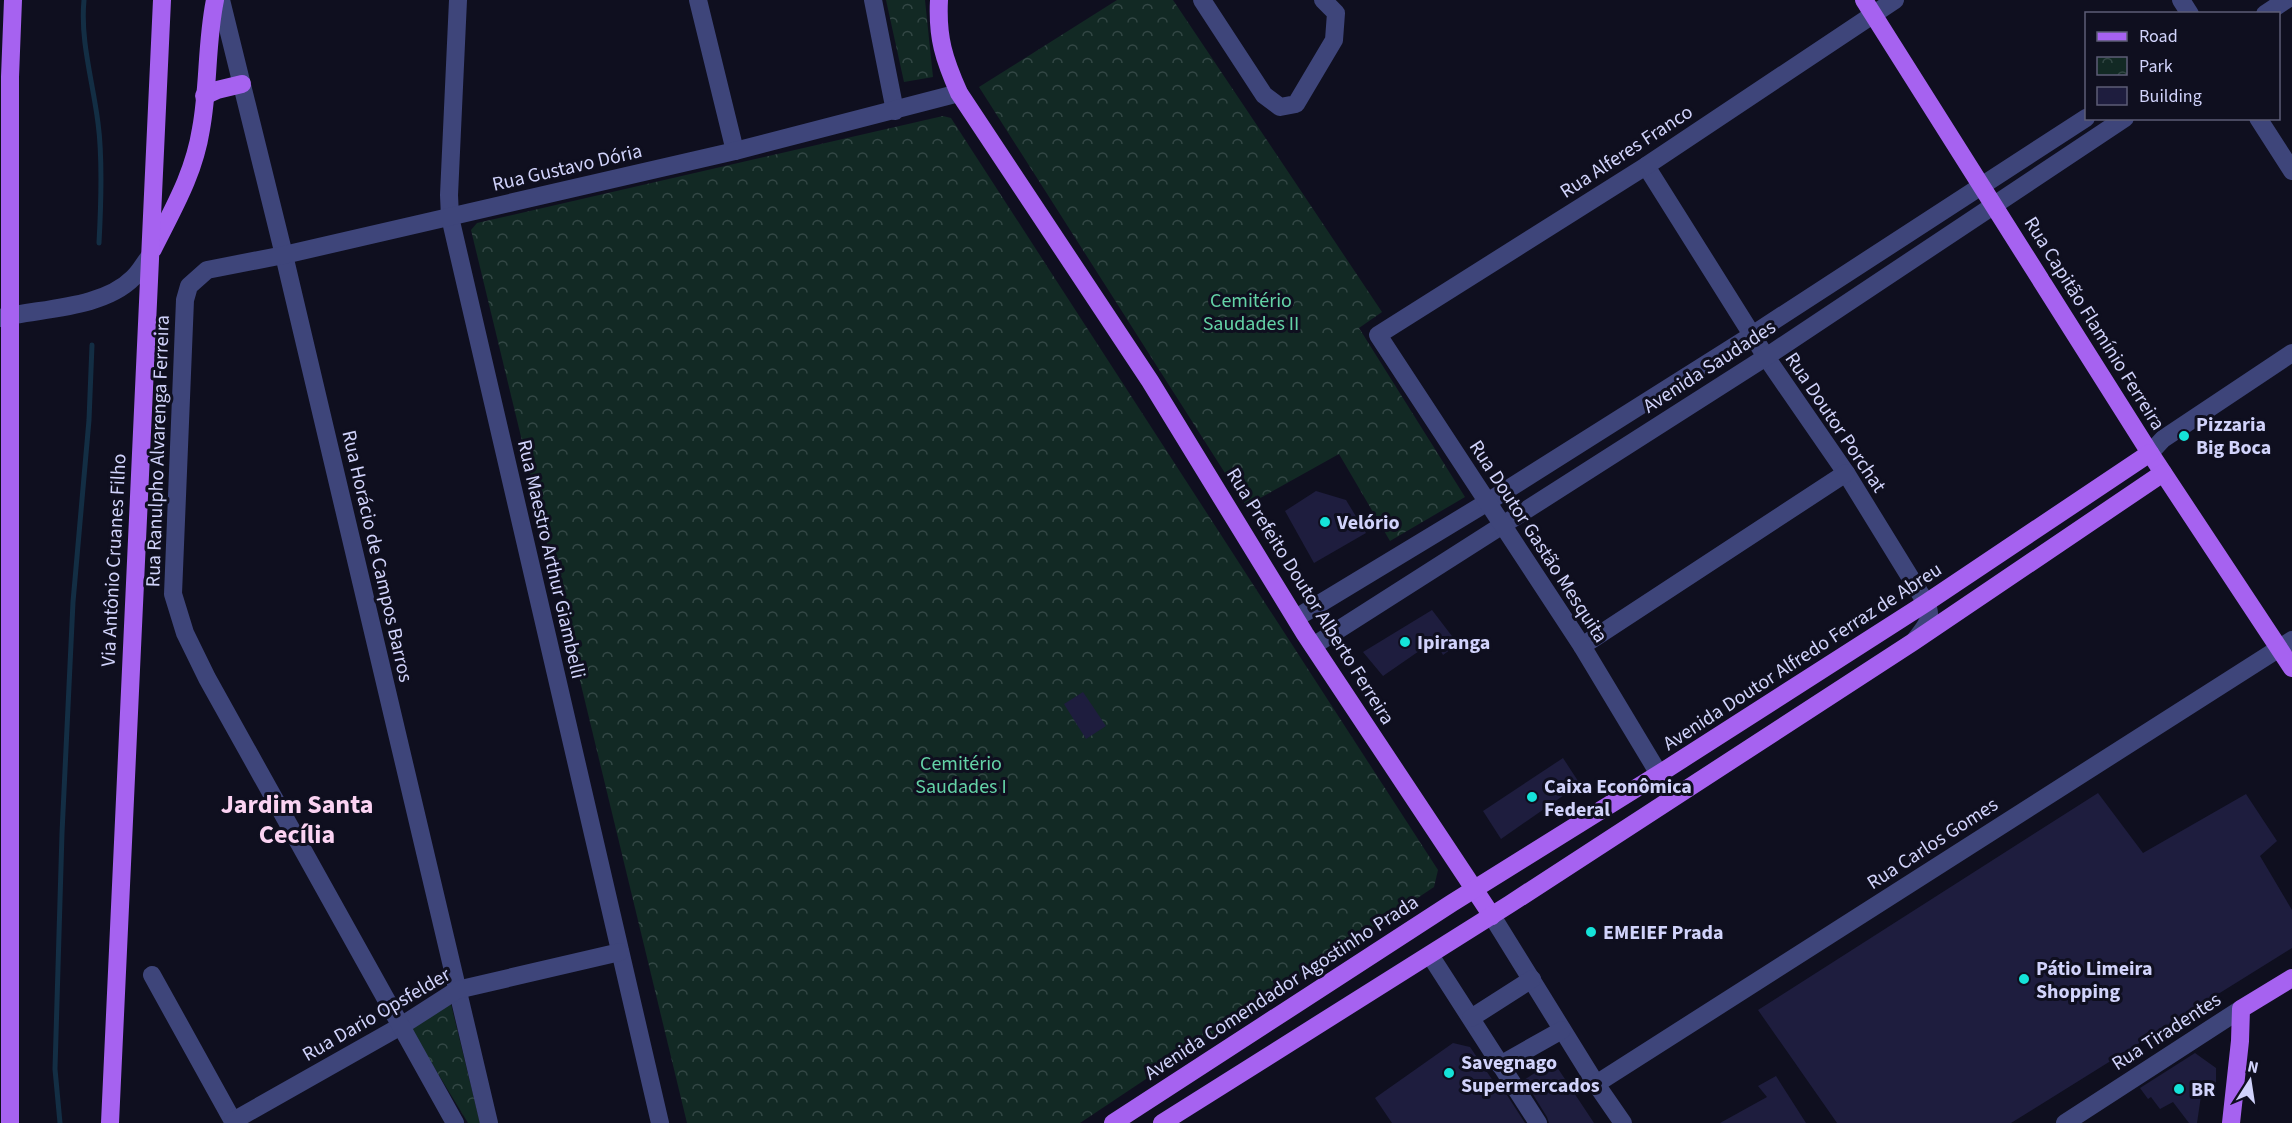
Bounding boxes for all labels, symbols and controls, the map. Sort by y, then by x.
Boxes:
legend [2085,12,2280,120]
text: Road [2139,24,2178,49]
text: Park [2139,54,2173,79]
text: Building [2139,84,2202,109]
street label: Rua Alferes Franco [1555,98,1698,205]
street label: Rua Gustavo Dória [489,137,645,199]
street label: Rua Capitão Flamínio Ferreira [2017,211,2171,436]
park label: Cemitério Saudades II [1203,287,1299,338]
street label: Avenida Saudades [1638,313,1781,420]
street label: Rua Ranulpho Alvarenga Ferreira [139,314,177,588]
street label: Rua Doutor Porchat [1778,347,1893,498]
place label: Pizzaria Big Boca [2196,411,2271,462]
street label: Rua Horácio de Campos Barros [334,428,420,685]
marker: Pizzaria Big Boca [2177,429,2191,443]
street label: Rua Doutor Gastão Mesquita [1462,435,1614,648]
street label: Rua Maestro Arthur Giambelli [510,437,592,681]
street label: Via Antônio Cruanes Filho [94,453,134,667]
street label: Rua Prefeito Doutor Alberto Ferreira [1219,463,1401,730]
place label: Velório [1336,509,1400,537]
marker: Velório [1318,515,1332,529]
street label: Avenida Doutor Alfredo Ferraz de Abreu [1658,556,1948,758]
place label: Ipiranga [1417,629,1490,657]
marker: Ipiranga [1398,635,1412,649]
park label: Cemitério Saudades I [915,750,1007,801]
place label: Caixa Econômica Federal [1544,773,1692,824]
district label: Jardim Santa Cecília [221,786,373,853]
marker: Caixa Econômica Federal [1525,790,1539,804]
street label: Rua Carlos Gomes [1862,791,2004,897]
street label: Avenida Comendador Agostinho Prada [1139,889,1424,1087]
place label: EMEIEF Prada [1603,919,1723,947]
marker: EMEIEF Prada [1584,925,1598,939]
place label: Pátio Limeira Shopping [2036,955,2153,1006]
street label: Rua Dario Opsfelder [297,961,456,1069]
marker: Pátio Limeira Shopping [2017,972,2031,986]
street label: Rua Tiradentes [2106,986,2227,1078]
place label: Savegnago Supermercados [1461,1049,1600,1100]
north arrow [2220,1051,2280,1111]
text: N [2245,1055,2260,1079]
marker: Savegnago Supermercados [1442,1066,1456,1080]
place label: BR [2191,1076,2215,1104]
marker: BR [2172,1082,2186,1096]

